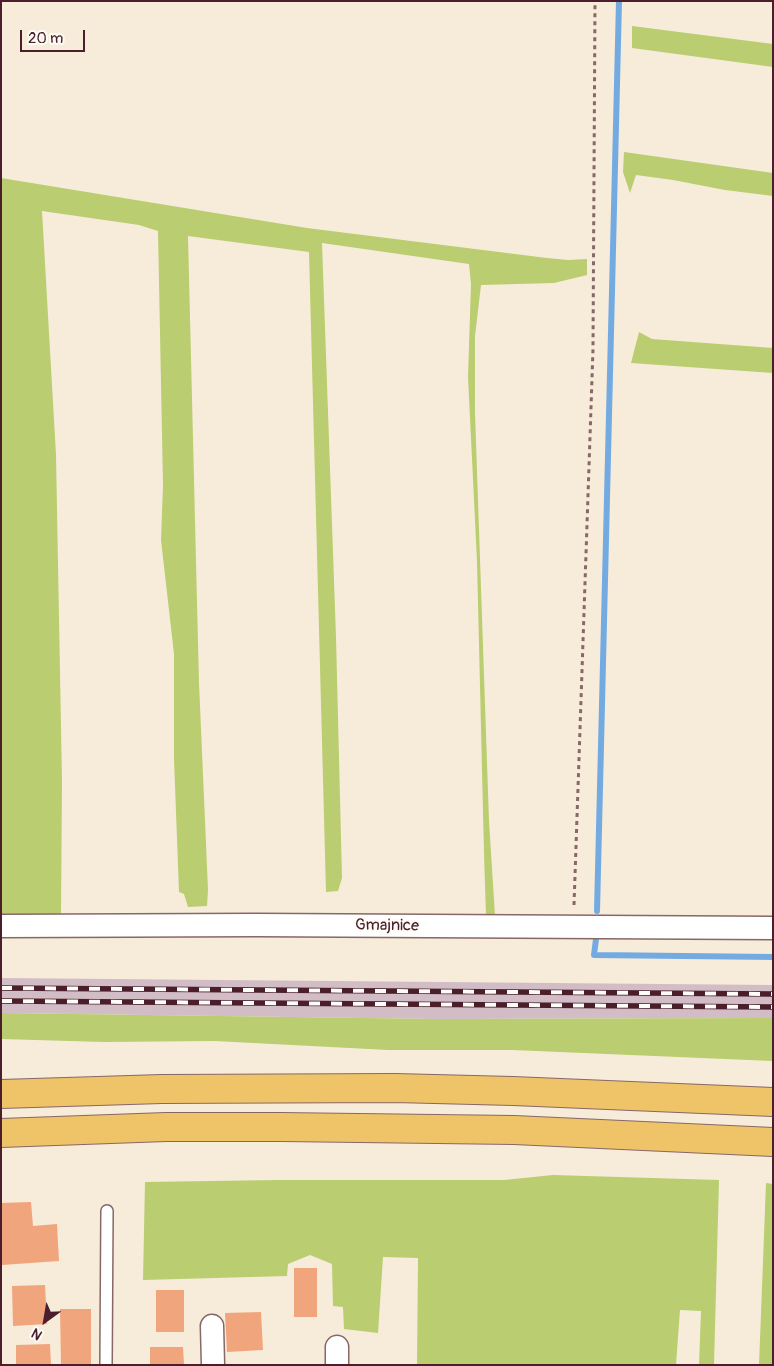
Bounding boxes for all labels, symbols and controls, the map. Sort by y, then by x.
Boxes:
scale bar [22,20,88,52]
text: 20 m [28,29,63,48]
street label: Gmajnice [355,916,419,936]
north arrow [20,1296,70,1346]
text: N [28,1324,45,1344]

